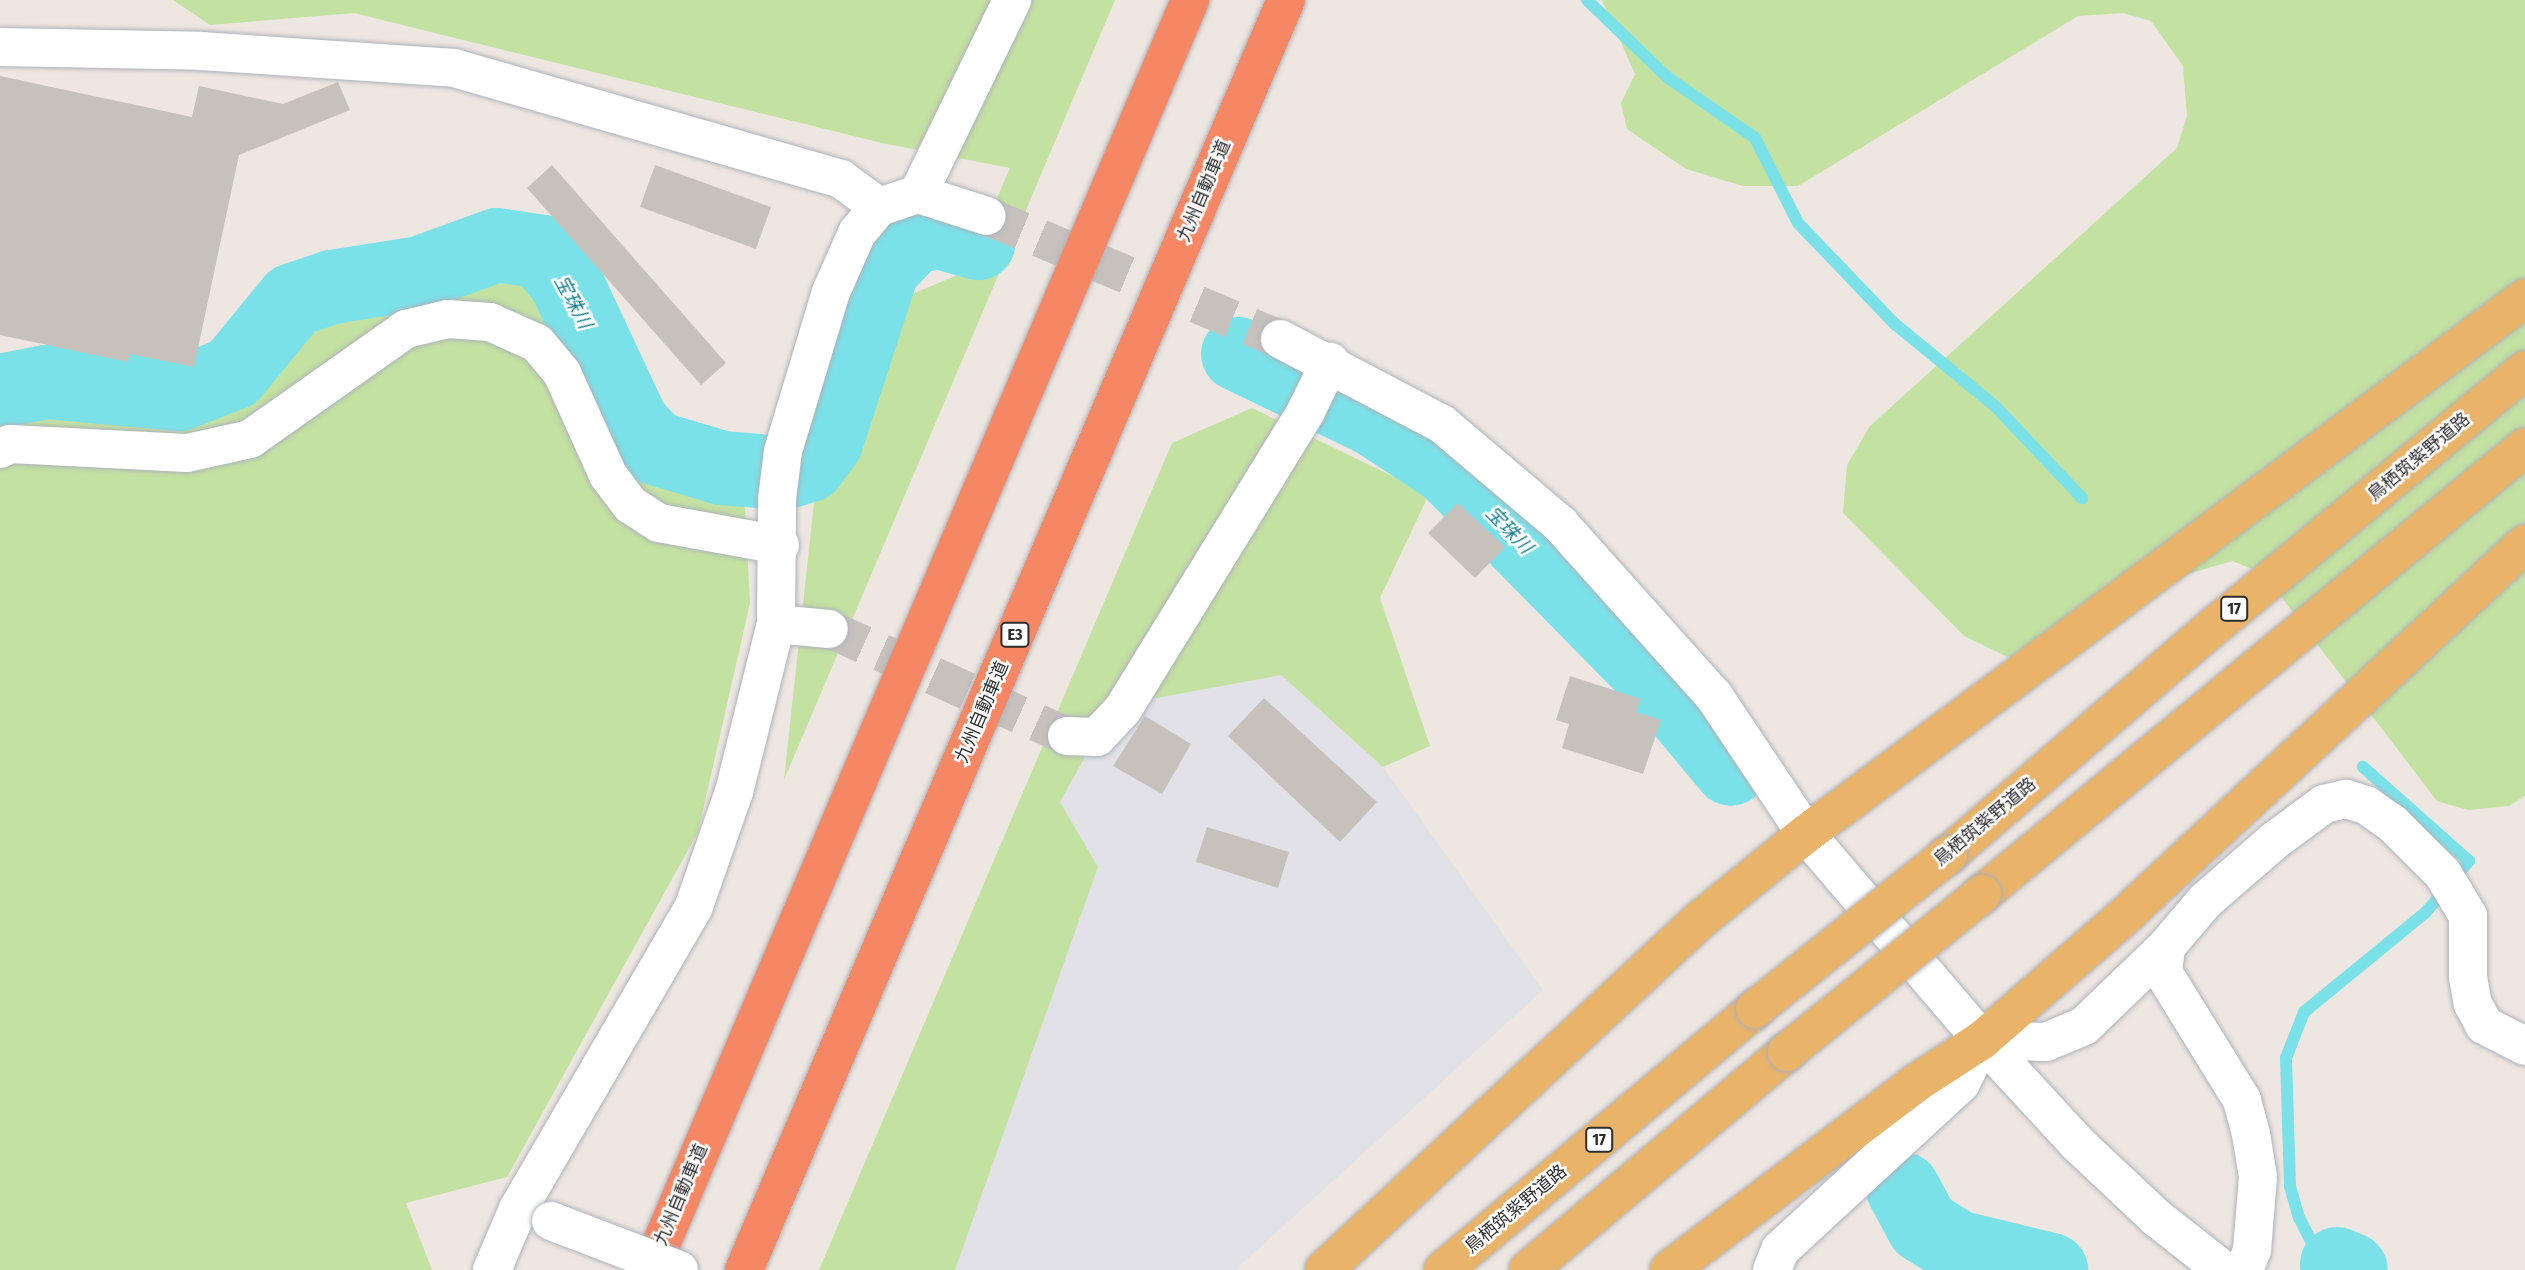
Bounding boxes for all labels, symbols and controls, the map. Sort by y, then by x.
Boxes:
street label: 九州自動車道 [1173,137,1235,245]
water label: 宝珠川 [550,271,596,333]
street label: 鳥栖筑紫野道路 [2364,408,2474,506]
water label: 宝珠川 [1481,502,1537,558]
road number: 17 [2220,596,2248,622]
road number: E3 [999,622,1031,648]
street label: 九州自動車道 [951,658,1013,766]
street label: 鳥栖筑紫野道路 [1930,773,2040,871]
road number: 17 [1585,1128,1613,1152]
street label: 九州自動車道 [650,1141,712,1249]
street label: 鳥栖筑紫野道路 [1461,1160,1571,1258]

